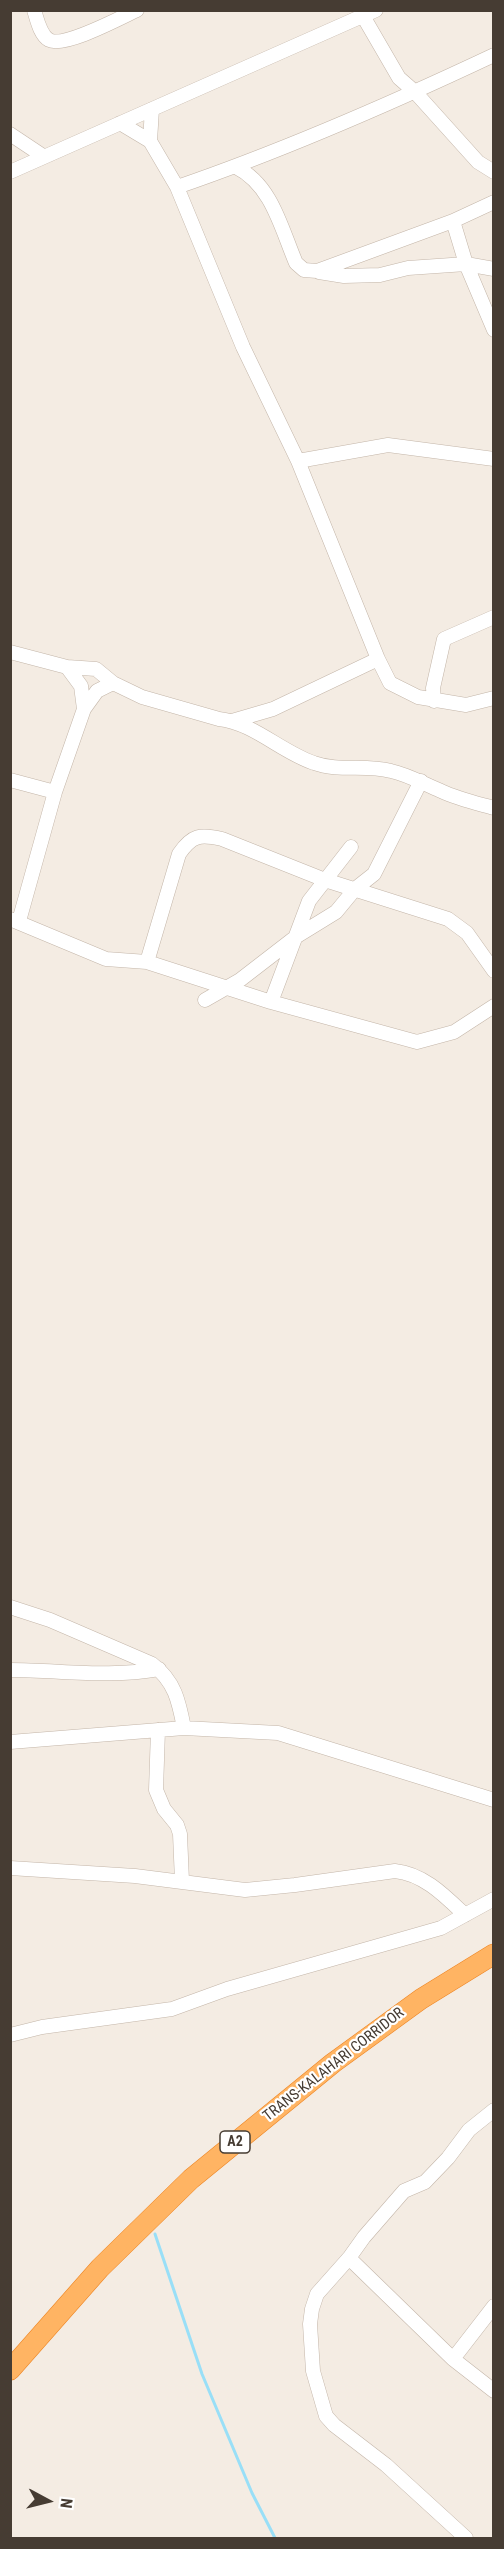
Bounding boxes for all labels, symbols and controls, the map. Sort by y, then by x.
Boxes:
street label: TRANS-KALAHARI CORRIDOR [260,2004,408,2126]
road number: A2 [220,2131,250,2153]
north arrow [18,2471,78,2531]
text: N [56,2497,76,2509]

